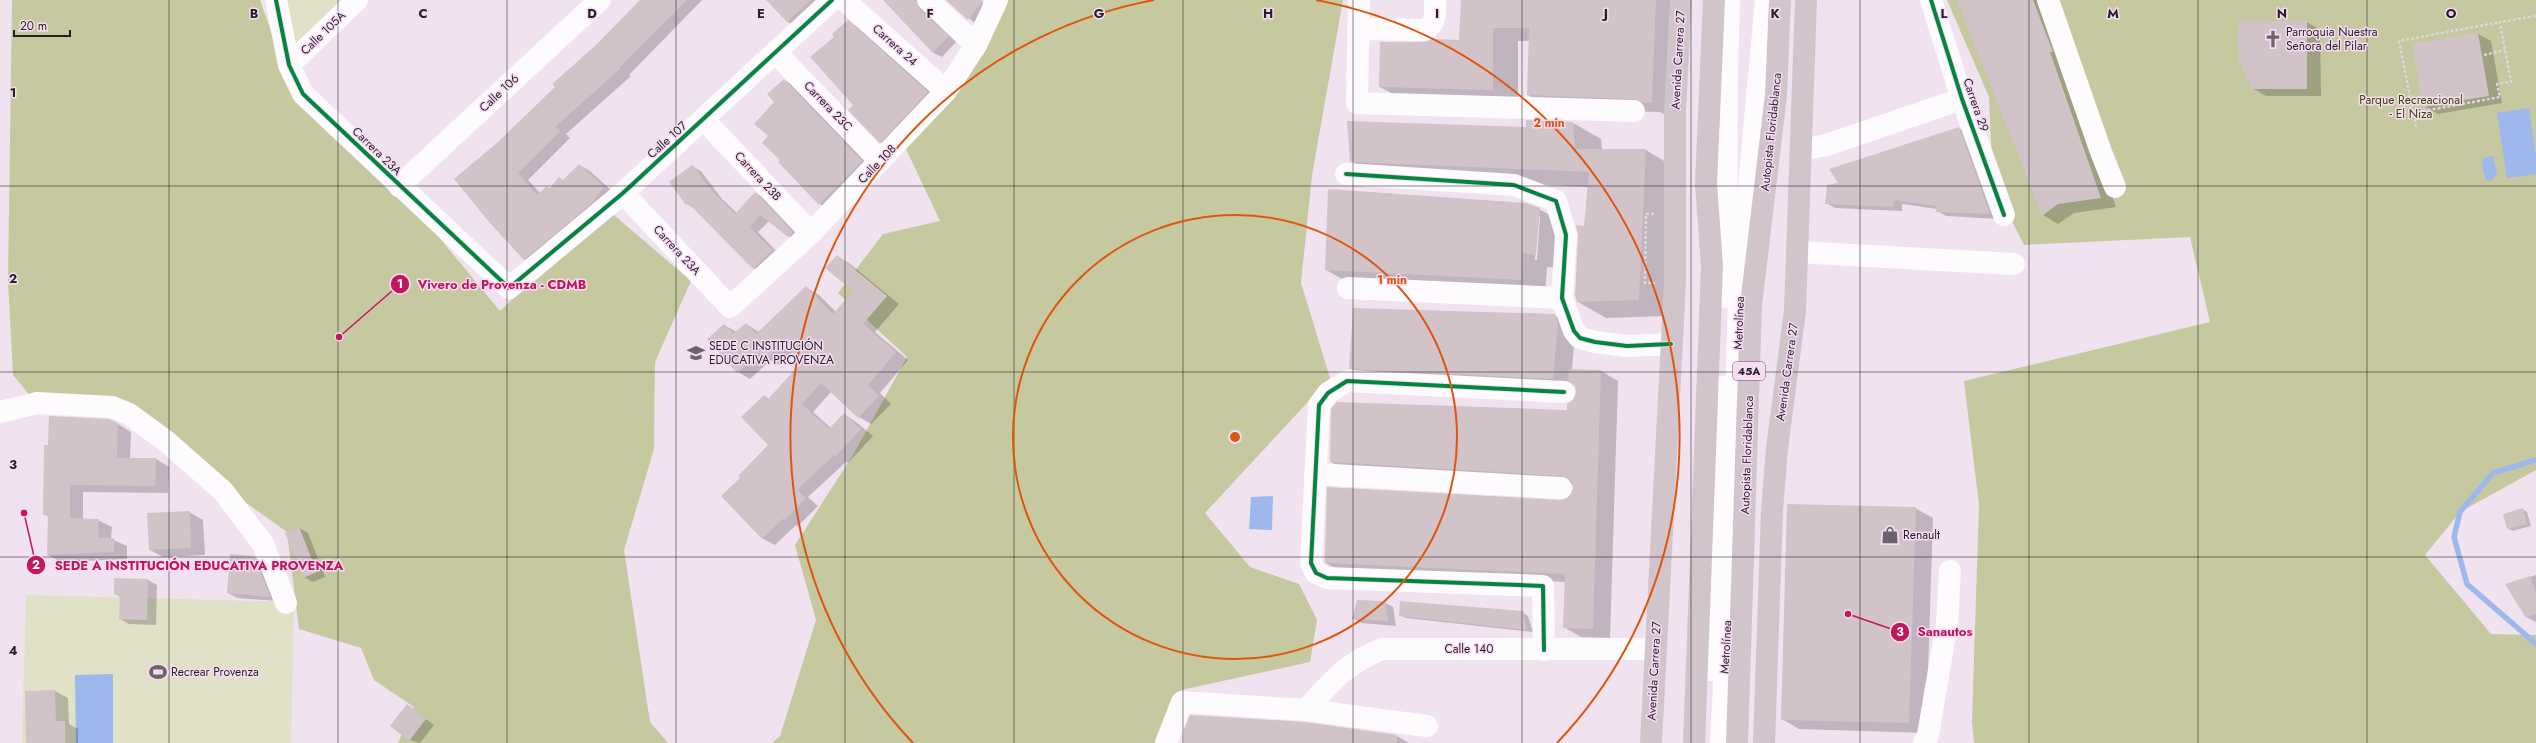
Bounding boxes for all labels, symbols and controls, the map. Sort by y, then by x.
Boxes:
text: B [250,4,259,23]
text: C [418,4,428,23]
text: D [587,4,597,23]
text: E [757,4,765,23]
text: F [926,4,934,23]
text: G [1094,4,1105,23]
text: H [1263,4,1273,23]
text: I [1435,4,1439,23]
text: J [1601,4,1608,23]
text: K [1770,4,1780,23]
text: L [1941,4,1948,23]
text: M [2107,4,2119,23]
text: N [2277,4,2287,23]
text: O [2446,4,2457,23]
street label: Calle 105A [296,7,350,59]
street label: Avenida Carrera 27 [1666,9,1690,110]
scale bar [14,12,70,38]
text: 20 m [20,17,47,35]
street label: Carrera 24 [868,20,922,70]
place label: Parroquia Nuestra Señora del Pilar [2286,23,2378,55]
church icon: Parroquia Nuestra Señora del Pilar [2263,29,2283,49]
street label: Calle 106 [475,70,523,116]
street label: Autopista Floridablanca [1756,72,1786,192]
street label: Carrera 29 [1958,76,1994,134]
street label: Carrera 23C [800,77,856,135]
text: 1 [10,83,16,102]
park label: Parque Recreacional - El Niza [2359,91,2463,123]
text: 2 min [1533,114,1565,132]
street label: Calle 107 [643,117,691,163]
street label: Carrera 23A [348,123,406,179]
street label: Calle 108 [854,140,900,188]
street label: Carrera 23B [730,147,786,205]
street label: Carrera 23A [649,221,705,279]
text: 2 [9,269,17,288]
callout: Vivero de Provenza - CDMB [390,271,595,296]
text: 1 min [1377,271,1407,289]
text: 1 [397,275,403,293]
text: Vivero de Provenza - CDMB [417,275,587,294]
street label: Metrolínea [1729,296,1749,350]
street label: Avenida Carrera 27 [1771,321,1803,422]
place label: SEDE C INSTITUCIÓN EDUCATIVA PROVENZA [709,337,834,369]
school or university icon: SEDE C INSTITUCIÓN EDUCATIVA PROVENZA [686,343,706,363]
road number: 45A [1733,362,1765,380]
street label: Autopista Floridablanca [1736,395,1758,515]
centre of rings [1228,430,1242,444]
text: 3 [9,455,17,474]
shop icon: Renault [1880,525,1900,545]
place label: Renault [1903,526,1940,544]
callout: SEDE A INSTITUCIÓN EDUCATIVA PROVENZA [26,553,351,578]
text: 2 [32,556,40,574]
text: SEDE A INSTITUCIÓN EDUCATIVA PROVENZA [55,556,344,575]
callout: Sanautos [1890,619,1981,644]
street label: Avenida Carrera 27 [1642,620,1666,721]
street label: Metrolínea [1716,620,1736,674]
text: Sanautos [1918,622,1972,641]
text: 3 [1896,623,1904,641]
street label: Calle 140 [1445,640,1493,658]
text: 4 [8,641,18,660]
sports icon: Recrear Provenza [148,662,168,682]
place label: Recrear Provenza [171,663,259,681]

